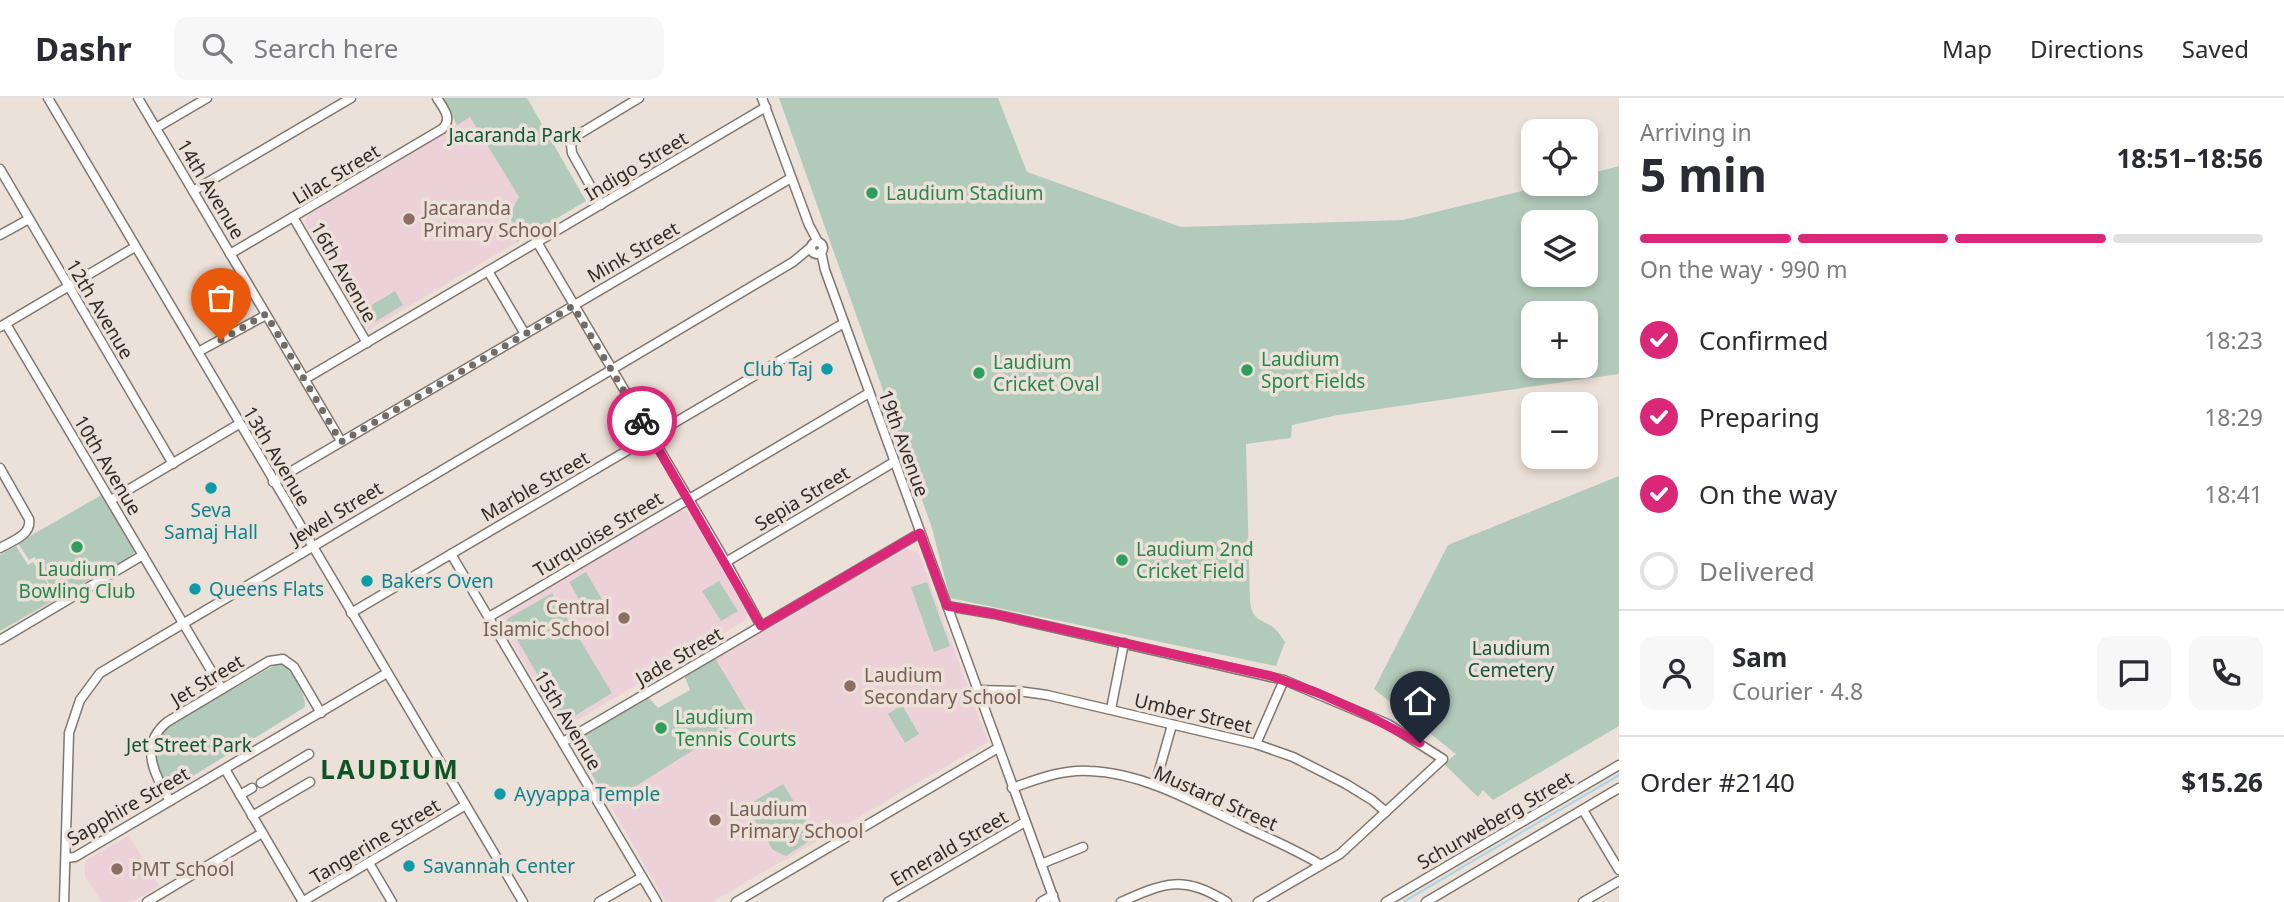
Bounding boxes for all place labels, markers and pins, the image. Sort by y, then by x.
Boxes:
place label: Laudium Stadium [886,180,1043,206]
marker: Laudium Stadium [864,185,880,201]
place label: Jacaranda Primary School [421,195,557,243]
marker: Jacaranda Primary School [401,211,417,227]
pin [191,268,251,340]
place label: Laudium Sport Fields [1261,346,1365,394]
place label: Laudium Cricket Oval [993,349,1100,397]
place label: Club Taj [743,356,813,382]
marker: Club Taj [819,361,835,377]
marker: Laudium Sport Fields [1239,362,1255,378]
marker: Laudium Cricket Oval [971,365,987,381]
marker: Seva Samaj Hall [203,480,219,496]
place label: Seva Samaj Hall [164,497,258,545]
place label: Laudium 2nd Cricket Field [1136,536,1254,584]
marker: Laudium Bowling Club [69,539,85,555]
marker: Laudium 2nd Cricket Field [1114,552,1130,568]
place label: Laudium Bowling Club [19,556,135,604]
place label: Bakers Oven [381,568,494,594]
marker: Bakers Oven [359,573,375,589]
place label: Queens Flats [209,576,324,602]
marker: Queens Flats [187,581,203,597]
place label: Central Islamic School [483,594,610,642]
marker: Central Islamic School [616,610,632,626]
place label: Laudium Secondary School [864,662,1022,710]
pin [1390,671,1450,743]
marker: Laudium Secondary School [842,678,858,694]
place label: Laudium Tennis Courts [675,704,796,752]
marker: Laudium Tennis Courts [653,720,669,736]
place label: Ayyappa Temple [514,781,660,807]
marker: Ayyappa Temple [492,786,508,802]
place label: Laudium Primary School [729,796,863,844]
marker: Laudium Primary School [707,812,723,828]
place label: Savannah Center [423,853,575,879]
place label: PMT School [131,856,234,882]
marker: Savannah Center [401,858,417,874]
marker: PMT School [109,861,125,877]

